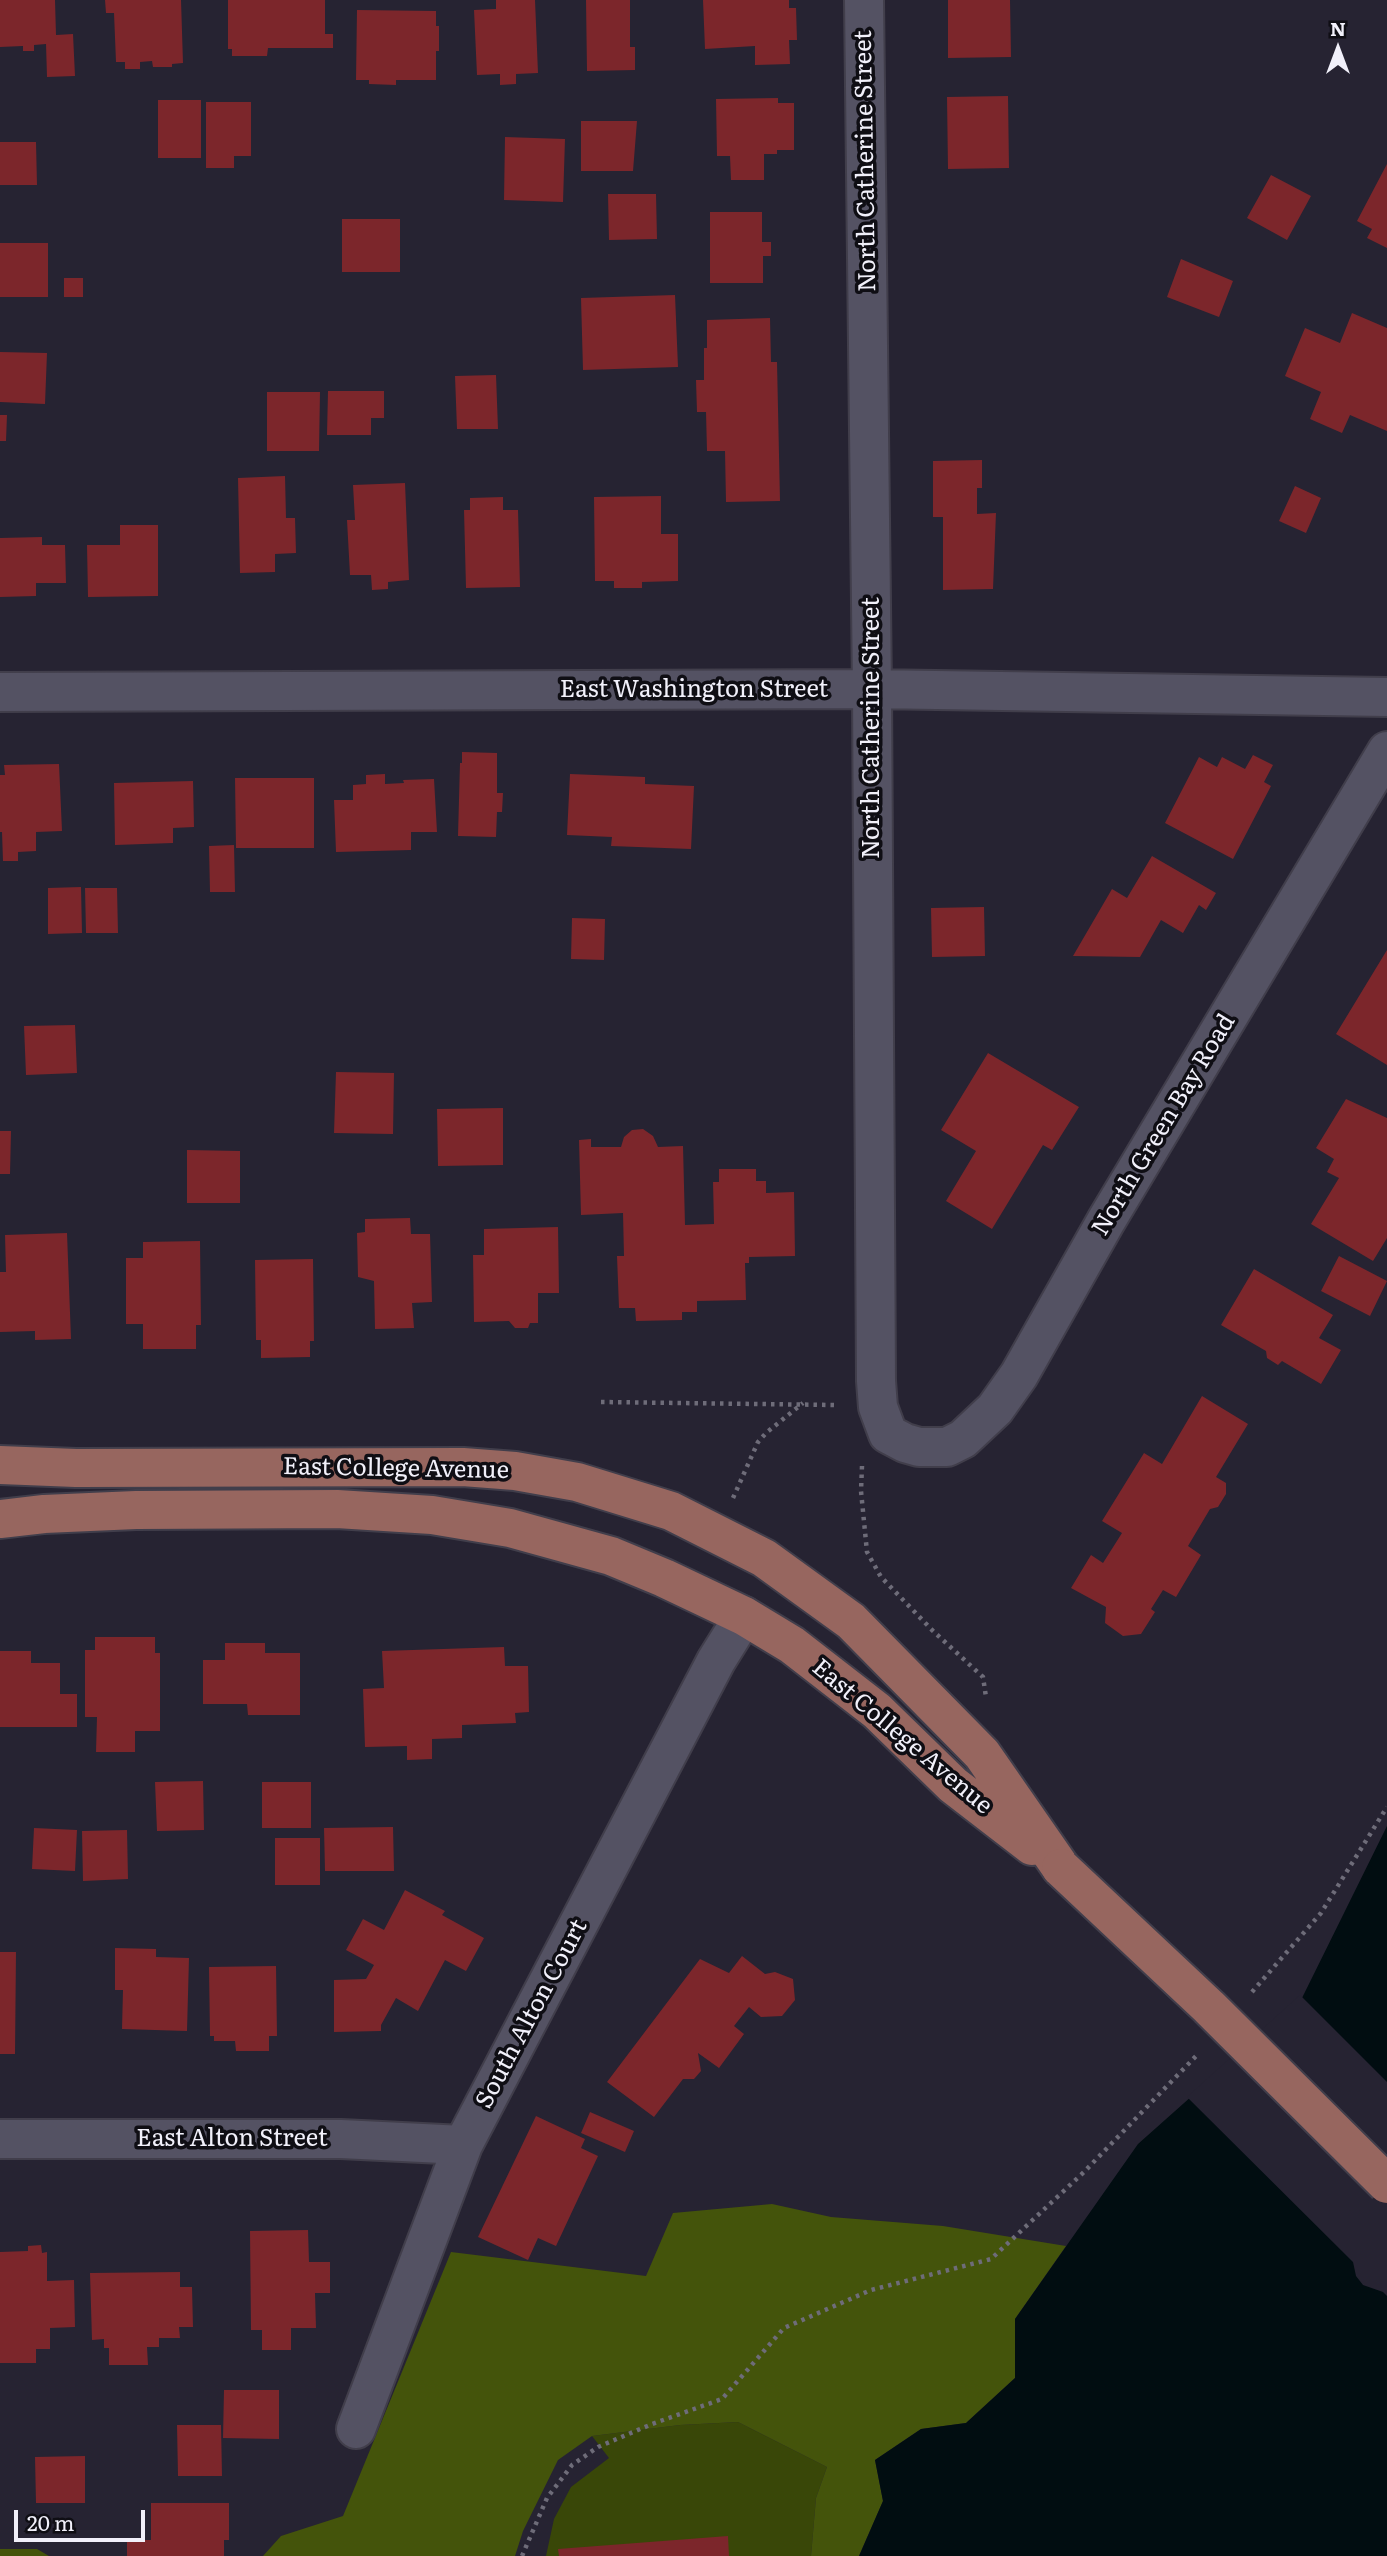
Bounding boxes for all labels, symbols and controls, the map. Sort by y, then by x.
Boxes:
north arrow [1303,14,1373,84]
text: N [1330,14,1346,42]
street label: North Catherine Street [849,30,883,292]
street label: North Catherine Street [858,597,886,859]
street label: East Washington Street [560,676,828,704]
street label: North Green Bay Road [1086,1009,1242,1241]
street label: East College Avenue [283,1453,509,1485]
street label: East College Avenue [806,1653,998,1821]
street label: South Alton Court [470,1915,594,2113]
street label: East Alton Street [136,2125,328,2153]
scale bar [18,2496,149,2540]
text: 20 m [27,2506,74,2537]

